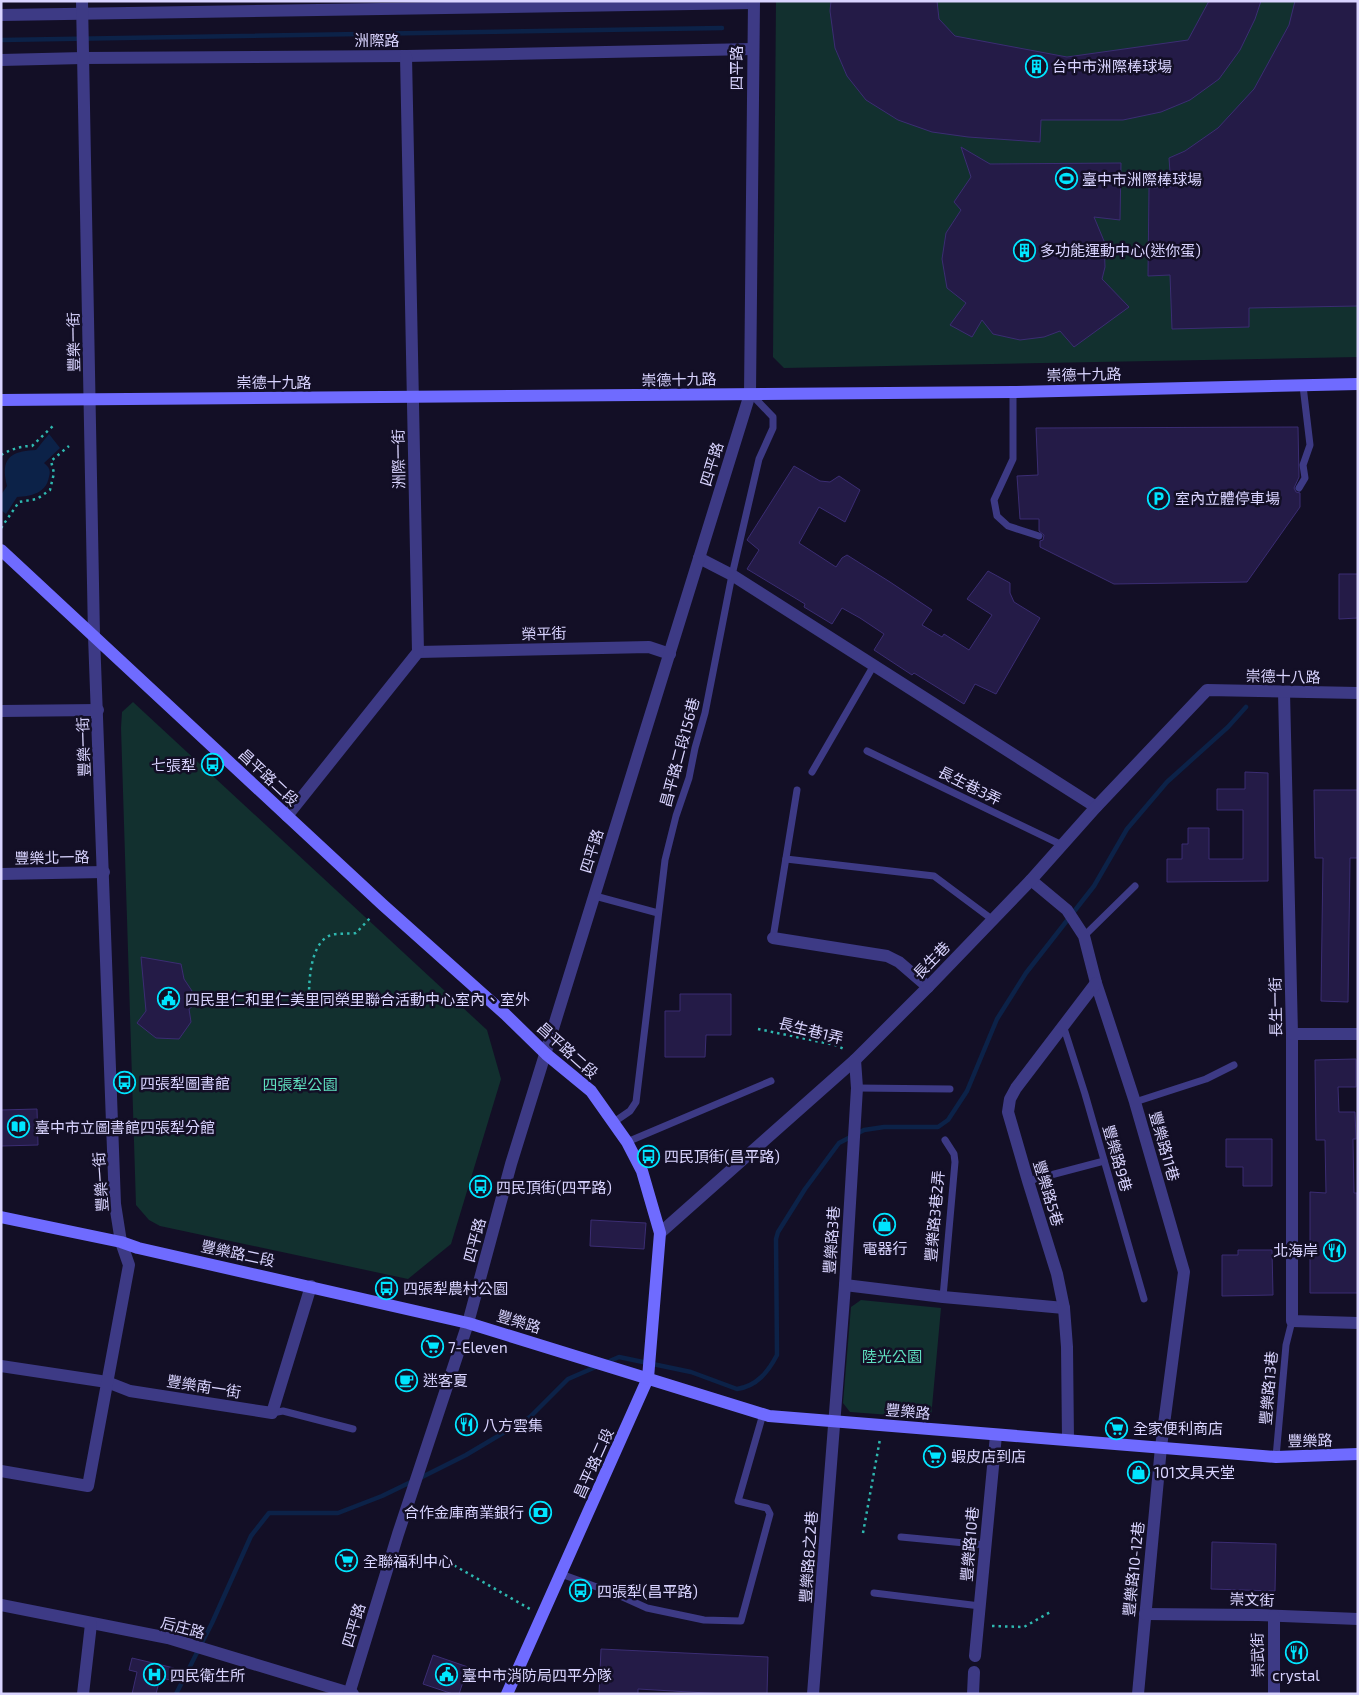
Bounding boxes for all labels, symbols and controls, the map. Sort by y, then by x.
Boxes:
street label: 洲際路 [354,31,400,49]
street label: 四平路 [727,45,745,91]
building icon: 台中市洲際棒球場 [1024,54,1048,78]
place label: 台中市洲際棒球場 [1052,57,1172,75]
sports icon: 臺中市洲際棒球場 [1054,167,1078,191]
place label: 臺中市洲際棒球場 [1082,170,1202,188]
building icon: 多功能運動中心(迷你蛋) [1012,238,1036,262]
place label: 多功能運動中心(迷你蛋) [1040,241,1201,259]
street label: 豐樂一街 [63,312,83,372]
street label: 崇德十九路 [1046,364,1122,384]
street label: 崇德十九路 [641,369,717,389]
street label: 崇德十九路 [236,373,312,391]
street label: 洲際一街 [388,429,408,489]
street label: 四平路 [696,440,726,488]
parking icon: 室內立體停車場 [1147,486,1171,510]
place label: 室內立體停車場 [1175,489,1280,507]
street label: 榮平街 [521,624,567,642]
street label: 崇德十八路 [1245,666,1321,686]
street label: 昌平路二段156巷 [656,695,702,809]
street label: 豐樂一街 [73,717,93,777]
street label: 昌平路二段 [235,745,303,809]
bus stop icon: 七張犁 [200,753,224,777]
place label: 七張犁 [151,756,196,774]
street label: 長生巷3弄 [935,762,1005,808]
street label: 四平路 [576,827,606,875]
street label: 豐樂北一路 [14,847,90,867]
street label: 長生巷 [909,938,953,982]
street label: 長生一街 [1265,977,1285,1037]
public building icon: 四民里仁和里仁美里同榮里聯合活動中心室內、室外 [157,987,181,1011]
place label: 四民里仁和里仁美里同榮里聯合活動中心室內、室外 [185,990,530,1008]
street label: 長生巷1弄 [777,1013,845,1047]
street label: 昌平路二段 [534,1018,602,1082]
bus stop icon: 四張犁圖書館 [112,1071,136,1095]
place label: 四張犁圖書館 [140,1074,230,1092]
park label: 四張犁公園 [262,1075,338,1093]
street label: 豐樂路11巷 [1146,1109,1184,1183]
library icon: 臺中市立圖書館四張犁分館 [7,1115,31,1139]
place label: 臺中市立圖書館四張犁分館 [35,1118,215,1136]
street label: 豐樂路9巷 [1100,1123,1136,1193]
bus stop icon: 四民頂街(昌平路) [636,1144,660,1168]
place label: 四民頂街(昌平路) [664,1147,780,1165]
street label: 豐樂一街 [89,1151,111,1213]
street label: 豐樂路5巷 [1030,1158,1068,1228]
street label: 豐樂路3巷2弄 [921,1169,947,1263]
bus stop icon: 四民頂街(四平路) [468,1175,492,1199]
place label: 四民頂街(四平路) [496,1178,612,1196]
street label: 豐樂路3巷 [820,1205,842,1275]
shop icon: 電器行 [873,1213,897,1237]
street label: 四平路 [459,1216,489,1264]
street label: 豐樂路二段 [199,1236,277,1270]
restaurant icon: 北海岸 [1322,1238,1346,1262]
place label: 電器行 [862,1239,908,1257]
place label: 北海岸 [1273,1241,1318,1259]
bus stop icon: 四張犁農村公園 [375,1276,399,1300]
place label: 四張犁農村公園 [403,1279,508,1297]
street label: 豐樂路 [495,1306,543,1336]
supermarket icon: 7-Eleven [420,1335,444,1359]
place label: 7-Eleven [448,1338,508,1356]
park label: 陸光公園 [862,1347,922,1365]
street label: 豐樂路13巷 [1256,1350,1280,1426]
cafe icon: 迷客夏 [395,1368,419,1392]
street label: 豐樂南一街 [166,1371,242,1401]
place label: 迷客夏 [423,1371,468,1389]
street label: 豐樂路 [885,1400,931,1422]
restaurant icon: 八方雲集 [455,1413,479,1437]
place label: 八方雲集 [483,1416,543,1434]
supermarket icon: 全家便利商店 [1105,1416,1129,1440]
place label: 全家便利商店 [1133,1419,1223,1437]
street label: 昌平路二段 [570,1425,616,1501]
street label: 豐樂路 [1287,1431,1333,1449]
supermarket icon: 蝦皮店到店 [923,1444,947,1468]
place label: 蝦皮店到店 [951,1447,1026,1465]
shop icon: 101文具天堂 [1126,1460,1150,1484]
place label: 101文具天堂 [1154,1463,1235,1481]
bank icon: 合作金庫商業銀行 [528,1500,552,1524]
place label: 合作金庫商業銀行 [404,1503,524,1521]
street label: 豐樂路10巷 [957,1506,981,1582]
street label: 豐樂路8之2巷 [796,1510,820,1604]
street label: 豐樂路10-12巷 [1119,1520,1147,1618]
supermarket icon: 全聯福利中心 [335,1549,359,1573]
place label: 全聯福利中心 [363,1552,453,1570]
bus stop icon: 四張犁(昌平路) [569,1579,593,1603]
place label: 四張犁(昌平路) [597,1582,698,1600]
street label: 崇文街 [1229,1589,1275,1609]
street label: 四平路 [338,1601,368,1649]
street label: 后庄路 [159,1612,207,1642]
street label: 崇武街 [1248,1632,1266,1678]
restaurant icon: crystal [1284,1640,1308,1664]
hospital icon: 四民衛生所 [142,1663,166,1687]
public building icon: 臺中市消防局四平分隊 [434,1663,458,1687]
place label: 四民衛生所 [170,1666,245,1684]
place label: 臺中市消防局四平分隊 [462,1666,612,1684]
place label: crystal [1272,1666,1320,1684]

